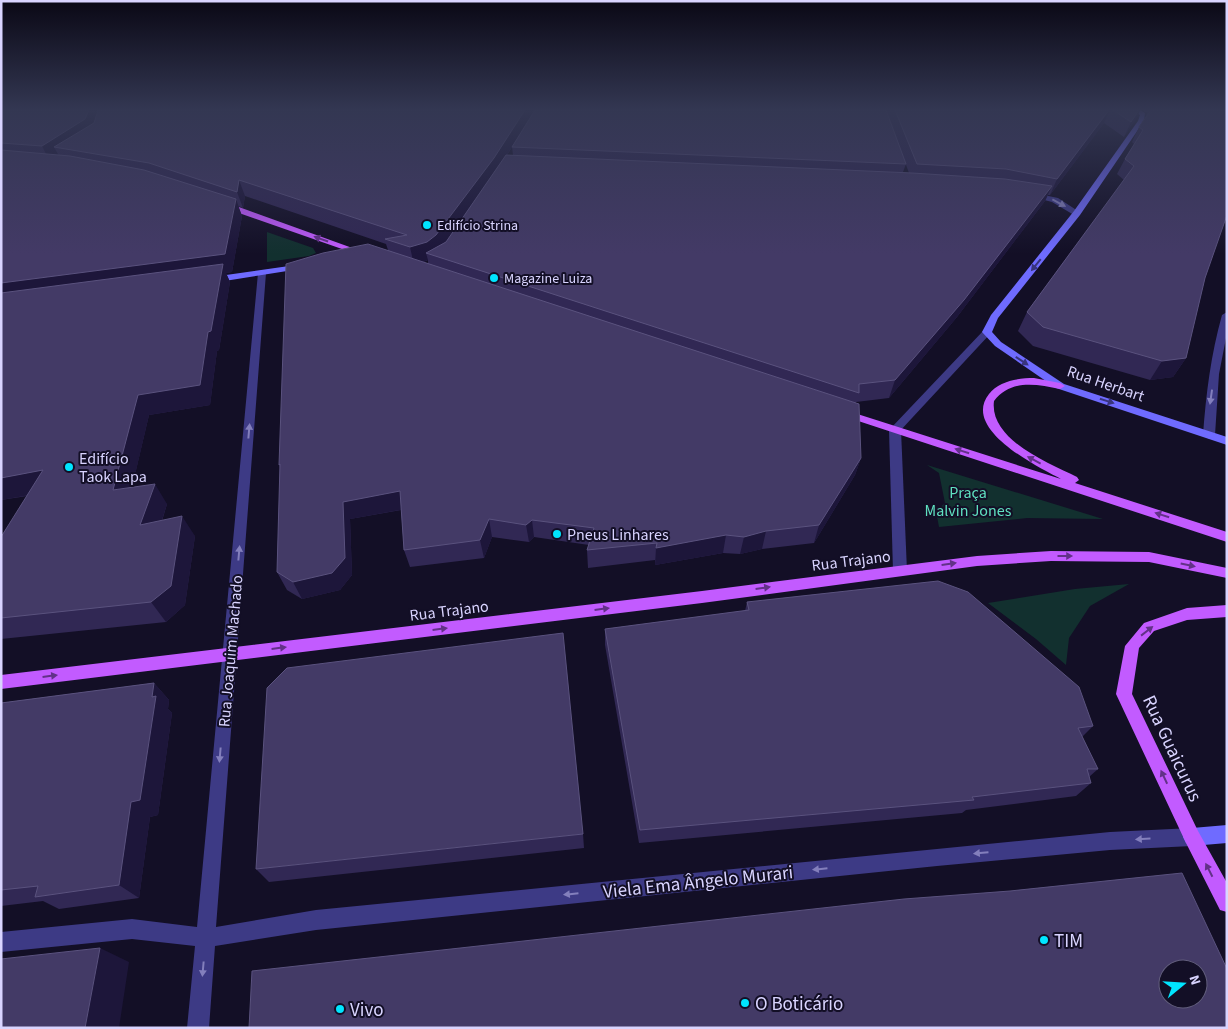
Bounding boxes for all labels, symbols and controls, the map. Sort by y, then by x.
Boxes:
one-way arrow [1052,199,1067,207]
place label: Edifício Strina [437,216,518,236]
marker: Edifício Strina [421,219,433,231]
one-way arrow [313,235,328,243]
one-way arrow [1030,258,1041,271]
place label: Magazine Luiza [504,269,592,289]
marker: Magazine Luiza [488,272,500,284]
one-way arrow [1016,356,1029,365]
street label: Rua Herbart [1064,360,1148,408]
one-way arrow [1207,390,1215,406]
one-way arrow [1099,398,1114,405]
one-way arrow [245,422,253,438]
one-way arrow [954,446,969,454]
place label: Edifício Taok Lapa [79,448,147,488]
one-way arrow [1027,456,1041,464]
marker: Edifício Taok Lapa [63,461,75,473]
park label: Praça Malvin Jones [925,482,1012,522]
one-way arrow [1154,511,1169,519]
place label: Pneus Linhares [567,524,669,546]
marker: Pneus Linhares [551,528,563,540]
one-way arrow [235,545,243,561]
street label: Rua Trajano [810,545,892,577]
one-way arrow [1057,552,1073,560]
one-way arrow [941,560,957,568]
one-way arrow [1180,561,1196,569]
street label: Rua Joaquim Machado [213,574,249,728]
one-way arrow [755,584,771,592]
street label: Rua Trajano [408,595,490,627]
one-way arrow [594,605,610,613]
one-way arrow [433,625,449,633]
one-way arrow [1141,625,1154,636]
one-way arrow [271,644,287,652]
one-way arrow [42,672,58,680]
street label: Rua Guaicurus [1135,691,1208,806]
one-way arrow [216,747,224,763]
one-way arrow [1159,770,1167,784]
one-way arrow [1135,836,1151,844]
one-way arrow [973,849,989,857]
street label: Viela Ema Ângelo Murari [602,859,794,906]
one-way arrow [1205,863,1213,877]
one-way arrow [811,865,827,873]
one-way arrow [563,890,579,898]
place label: TIM [1054,928,1083,955]
marker: TIM [1038,934,1050,946]
north arrow [1158,959,1208,1009]
one-way arrow [199,962,207,978]
text: N [1183,973,1205,988]
place label: O Boticário [755,991,843,1018]
place label: Vivo [350,997,384,1024]
marker: O Boticário [739,997,751,1009]
marker: Vivo [334,1003,346,1015]

